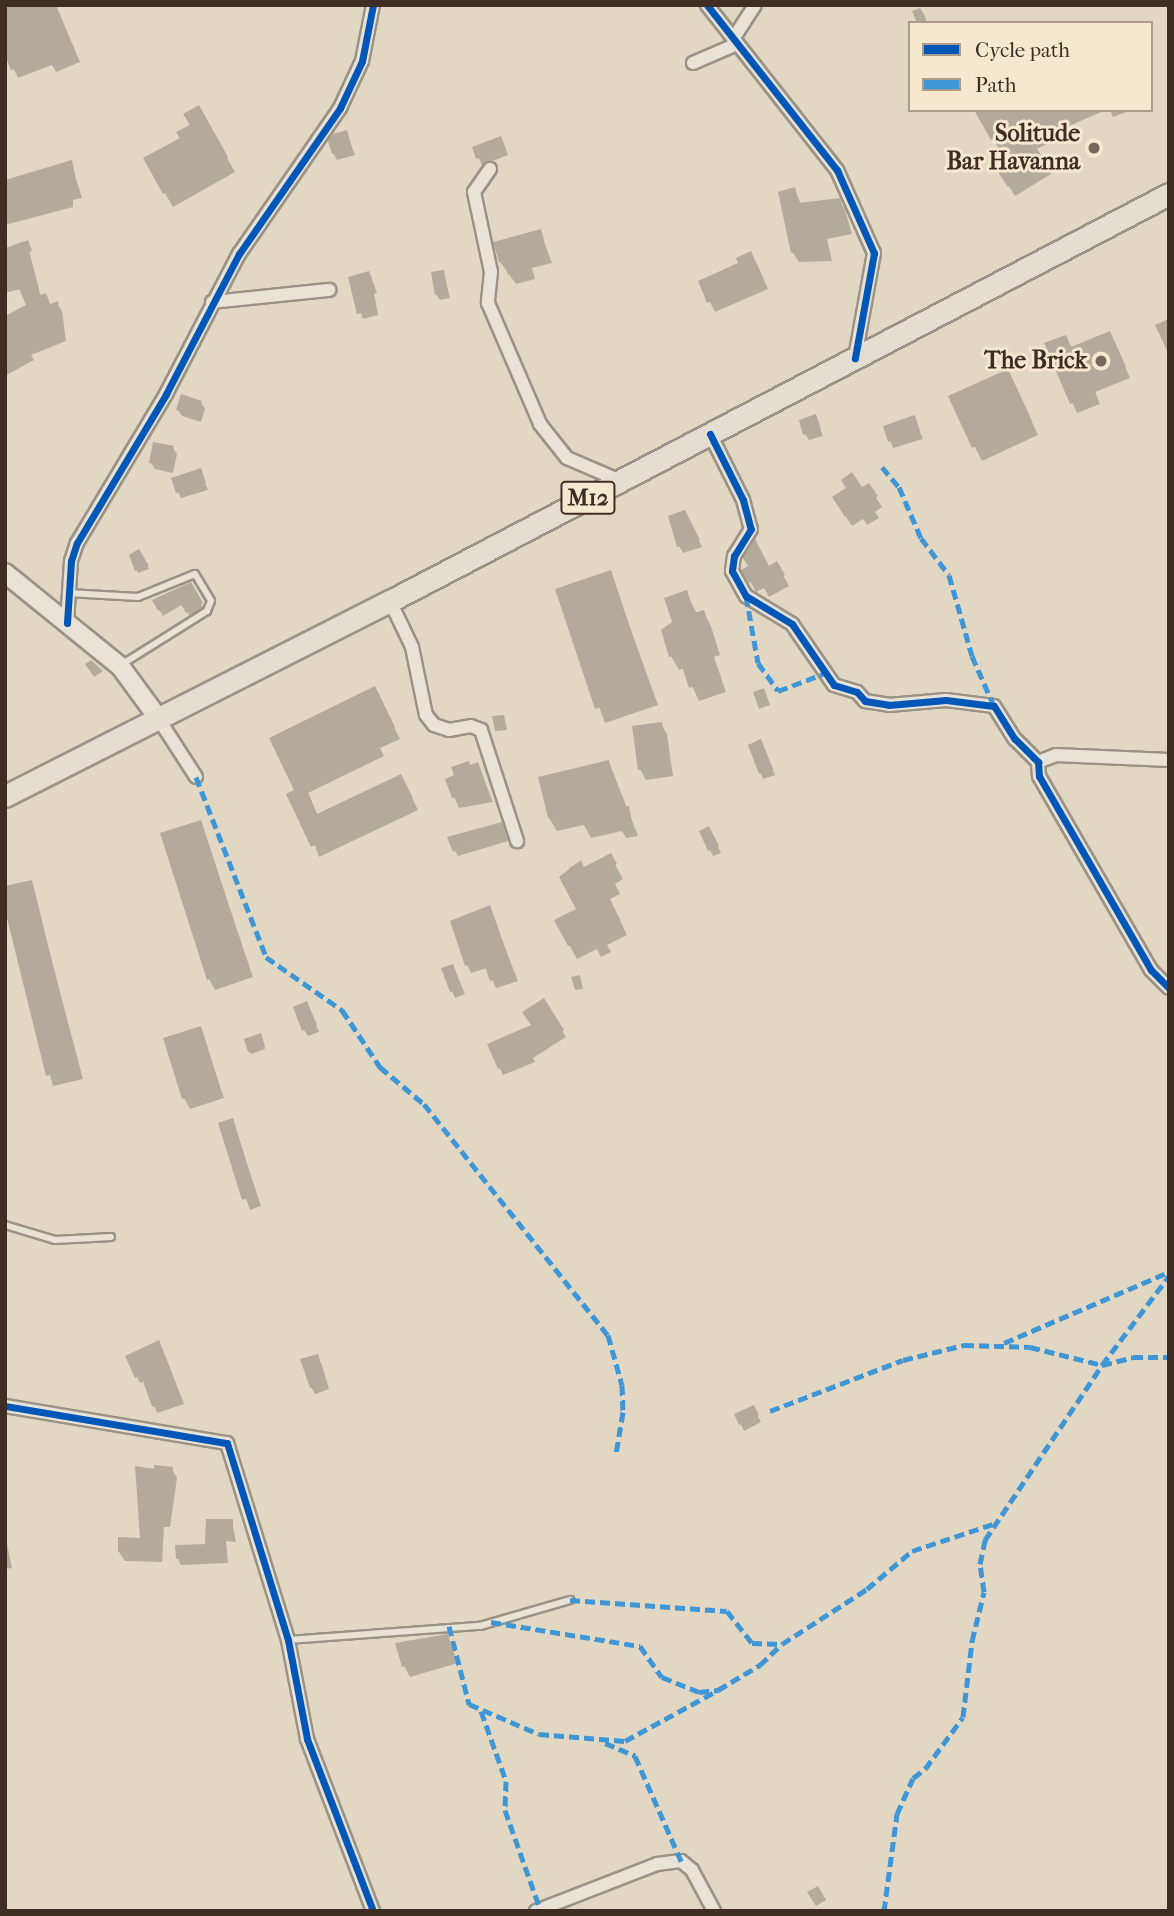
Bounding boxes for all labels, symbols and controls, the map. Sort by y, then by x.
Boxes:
legend [908,21,1153,112]
text: Cycle path [975,38,1070,62]
text: Path [975,73,1016,97]
place label: Solitude Bar Havanna [946,120,1080,176]
marker: Solitude Bar Havanna [1086,140,1102,156]
place label: The Brick [984,347,1087,375]
marker: The Brick [1093,353,1109,369]
road number: M12 [560,478,616,518]

